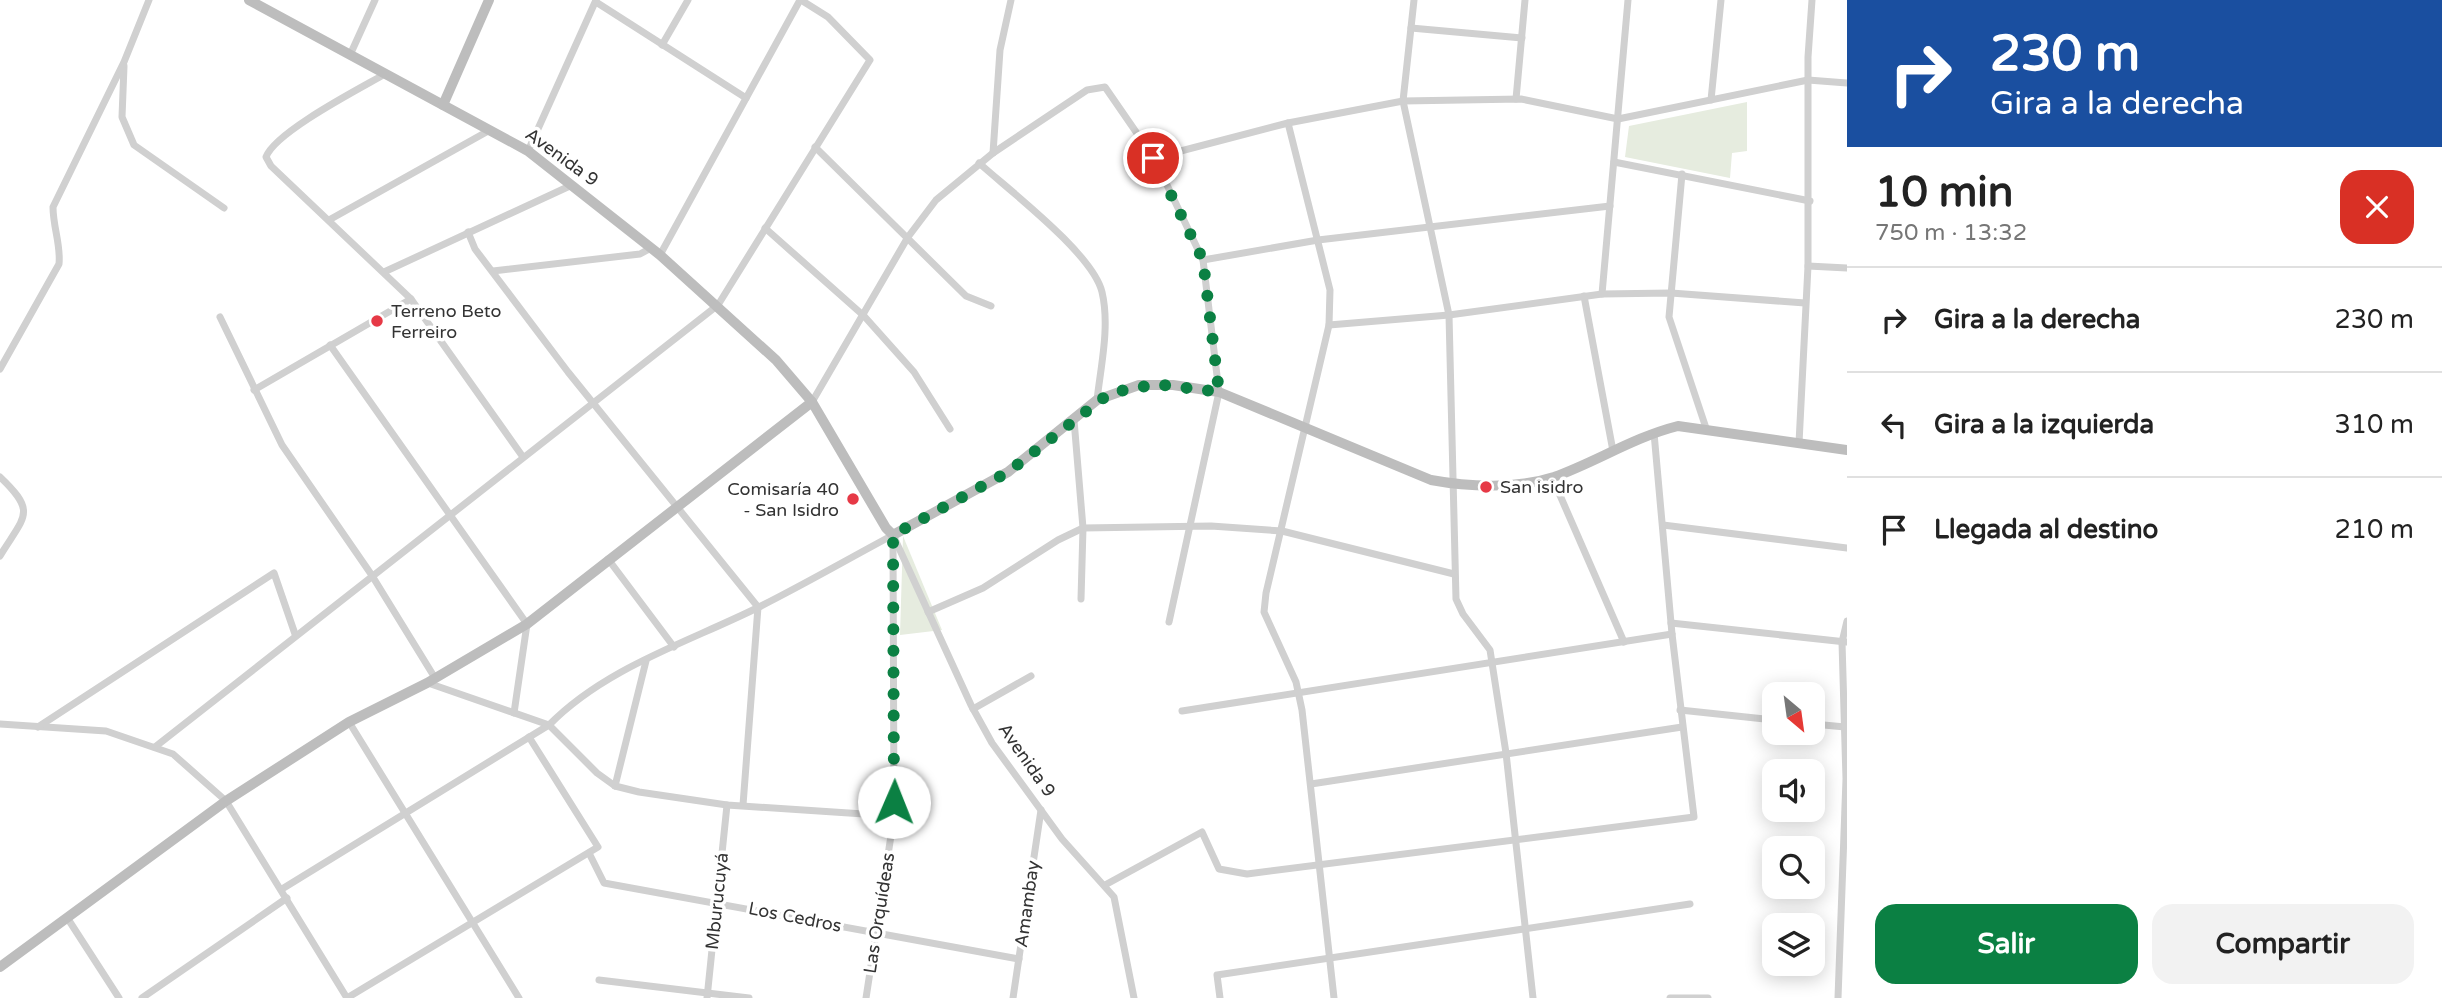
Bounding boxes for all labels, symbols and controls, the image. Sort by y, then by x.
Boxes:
text: 230 m [1990,25,2140,84]
icon: right [1875,28,1966,119]
text: Gira a la derecha [1990,85,2244,123]
street label: Avenida 9 [521,123,603,191]
pin [1123,128,1183,188]
icon: arrive [1134,139,1172,177]
text: 10 min [1875,167,2013,218]
button: close [2340,170,2414,244]
text: 750 m · 13:32 [1875,219,2027,247]
place label: Terreno Beto Ferreiro [391,300,502,343]
icon: right [1875,301,1913,339]
text: Gira a la derecha [1934,304,2140,335]
text: 230 m [2334,304,2414,335]
marker: Terreno Beto Ferreiro [369,313,385,329]
icon: left [1875,406,1913,444]
text: Gira a la izquierda [1934,409,2154,440]
text: 310 m [2334,409,2414,440]
place label: San isidro [1500,476,1583,498]
place label: Comisaría 40 - San Isidro [727,478,839,521]
marker: San isidro [1478,479,1494,495]
marker: Comisaría 40 - San Isidro [845,491,861,507]
icon: arrive [1875,511,1913,549]
text: Llegada al destino [1934,514,2158,545]
text: 210 m [2334,514,2414,545]
north arrow [1762,682,1825,746]
map controls [1762,682,1825,976]
street label: Avenida 9 [994,719,1060,801]
button: sound [1762,759,1825,822]
position arrow [857,765,931,839]
button: search [1762,836,1825,899]
street label: Mburucuyá [701,851,733,951]
street label: Las Orquídeas [859,851,899,975]
street label: Amambay [1010,859,1044,949]
street label: Los Cedros [746,897,844,937]
button: Salir [1875,904,2138,984]
button: Compartir [2152,904,2414,984]
button: layers [1762,913,1825,976]

